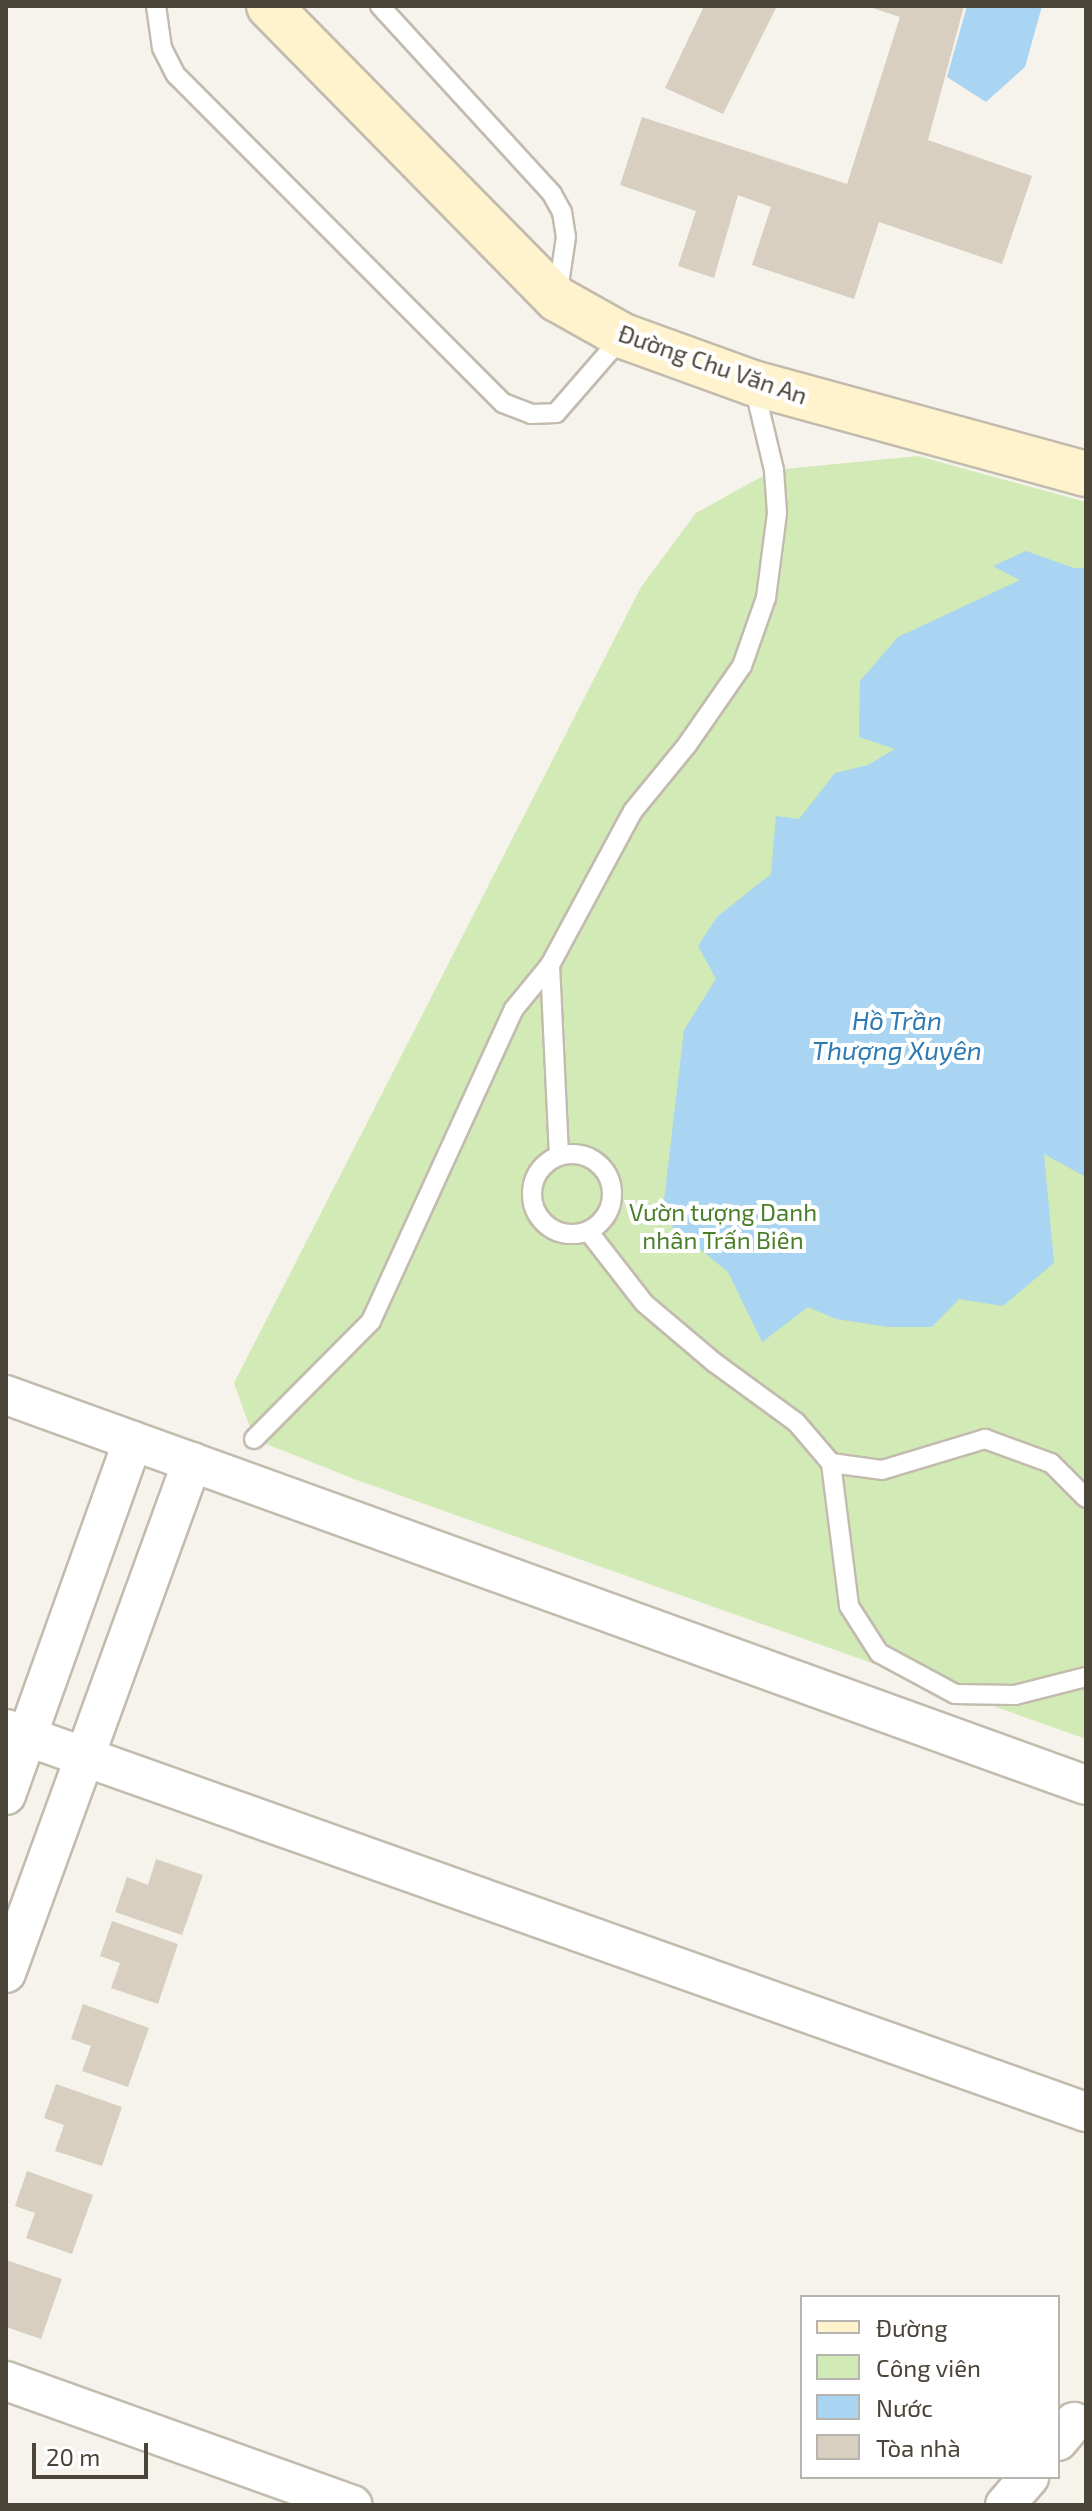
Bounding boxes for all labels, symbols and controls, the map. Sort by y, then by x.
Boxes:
street label: Đường Chu Văn An [614,318,812,410]
water label: Hồ Trần Thượng Xuyên [812,1004,982,1066]
park label: Vườn tượng Danh nhân Trấn Biên [629,1198,817,1254]
legend [800,2295,1060,2479]
text: Đường [876,2313,948,2342]
text: Công viên [876,2353,981,2382]
text: Nước [876,2393,933,2422]
scale bar [36,2427,152,2477]
text: Tòa nhà [876,2433,961,2462]
text: 20 m [46,2442,100,2471]

